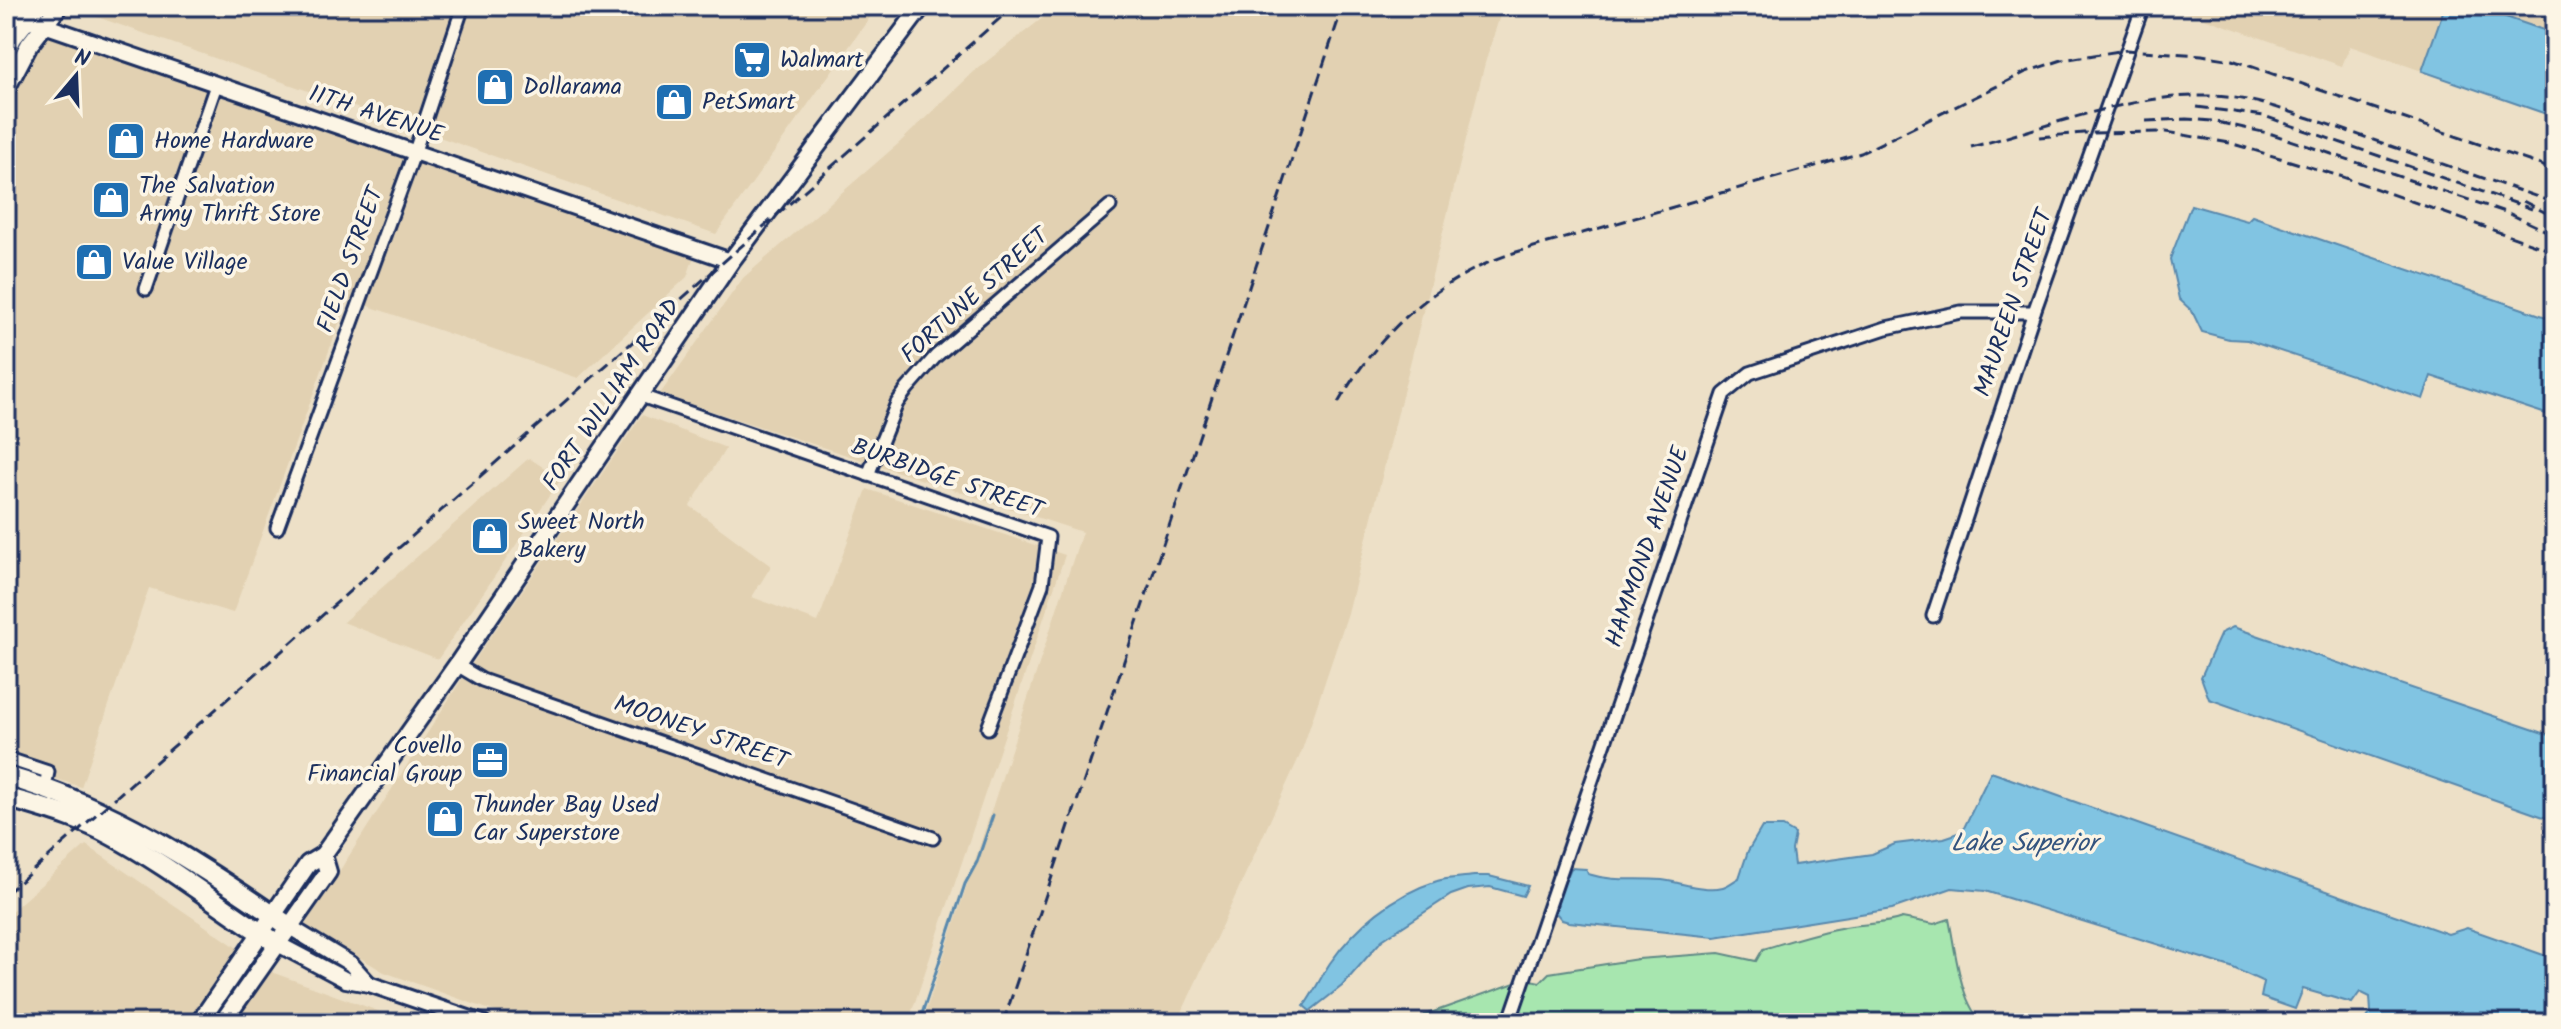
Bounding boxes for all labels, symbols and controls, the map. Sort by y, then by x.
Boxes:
north arrow [36,36,116,116]
supermarket icon: Walmart [731,39,773,81]
text: N [69,41,94,78]
place label: Walmart [780,41,864,80]
shop icon: Dollarama [474,66,516,108]
place label: Dollarama [523,68,622,107]
street label: 11TH AVENUE [304,75,449,155]
shop icon: PetSmart [653,81,695,123]
place label: PetSmart [702,83,796,122]
shop icon: Home Hardware [105,120,147,162]
place label: Home Hardware [154,122,314,161]
place label: The Salvation Army Thrift Store [139,167,321,234]
shop icon: The Salvation Army Thrift Store [90,179,132,221]
street label: FIELD STREET [307,180,396,338]
street label: MAUREEN STREET [1964,202,2065,402]
street label: FORTUNE STREET [892,217,1060,374]
shop icon: Value Village [73,241,115,283]
place label: Value Village [122,243,248,282]
street label: FORT WILLIAM ROAD [533,291,691,499]
street label: BURBIDGE STREET [846,428,1050,531]
street label: HAMMOND AVENUE [1595,440,1701,653]
place label: Sweet North Bakery [518,503,645,570]
shop icon: Sweet North Bakery [469,515,511,557]
street label: MOONEY STREET [608,685,796,782]
place label: Covello Financial Group [307,727,463,794]
office icon: Covello Financial Group [469,739,511,781]
place label: Thunder Bay Used Car Superstore [473,786,659,853]
shop icon: Thunder Bay Used Car Superstore [424,798,466,840]
water label: Lake Superior [1951,823,2103,865]

